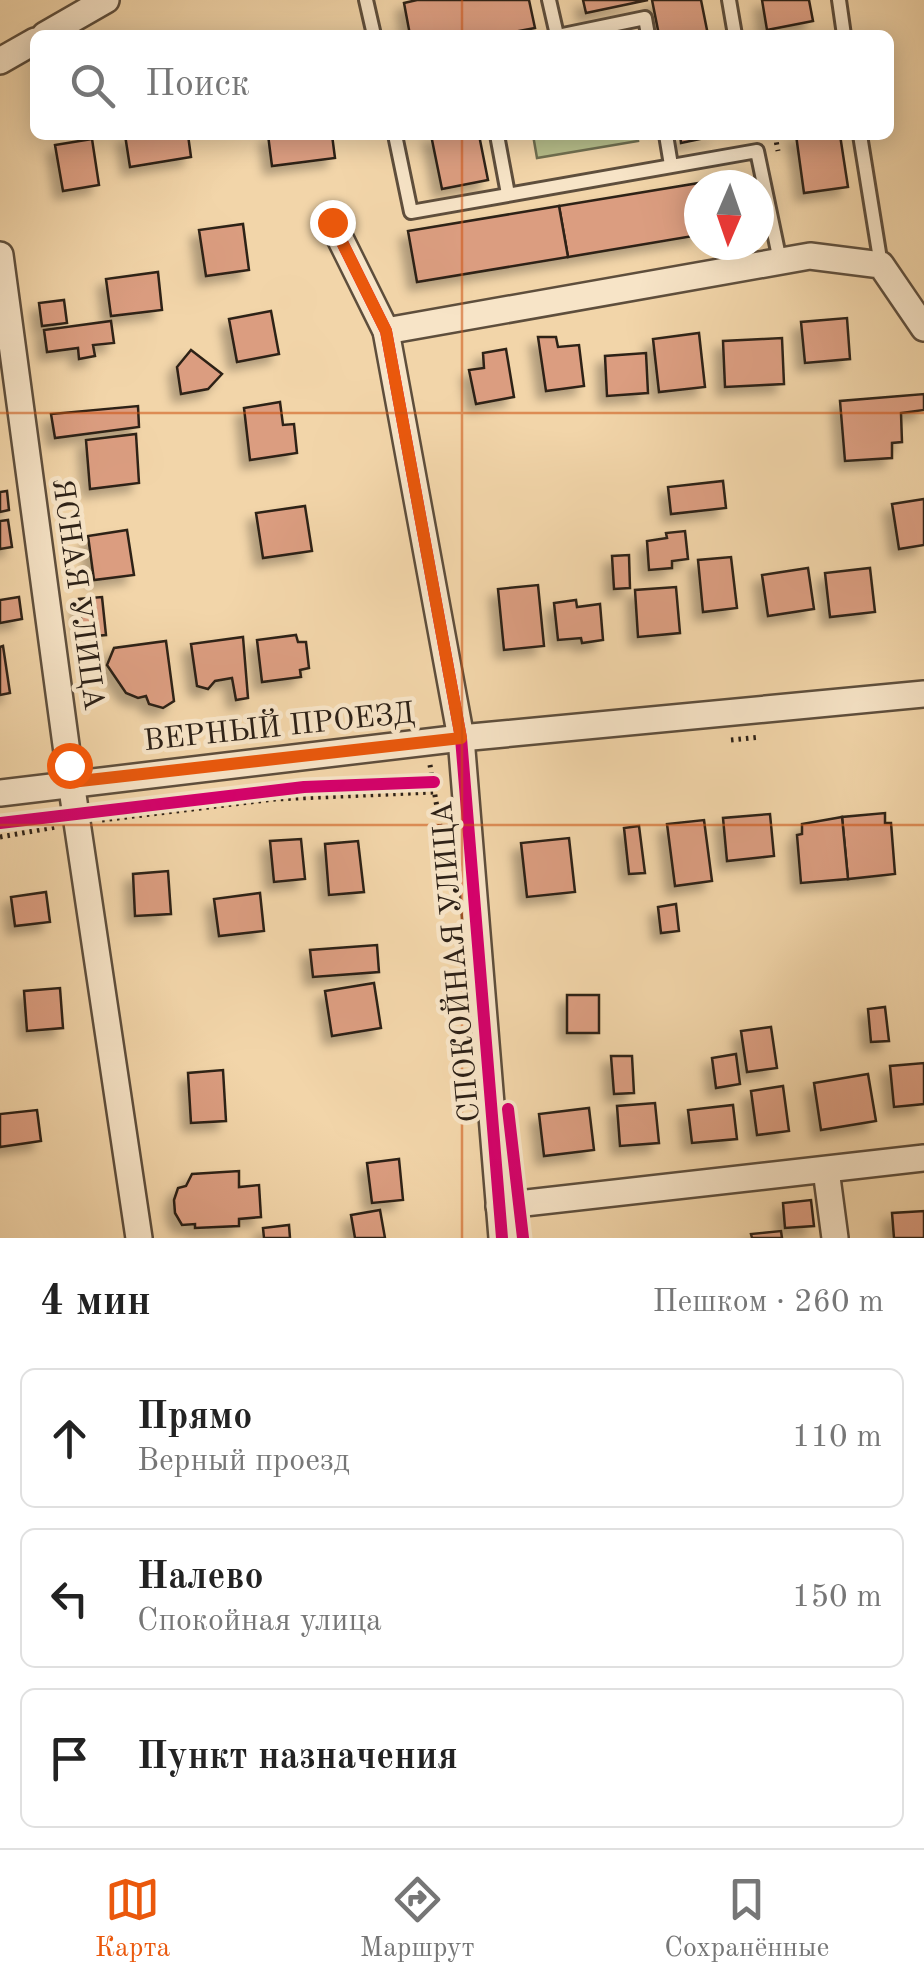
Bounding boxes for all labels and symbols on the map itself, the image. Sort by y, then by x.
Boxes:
north arrow [684,170,774,260]
route end [310,200,356,246]
street label: ЯСНАЯ УЛИЦА [46,476,108,712]
street label: ВЕРНЫЙ ПРОЕЗД [141,693,416,757]
route start [47,743,93,789]
street label: СПОКОЙНАЯ УЛИЦА [422,800,486,1124]

